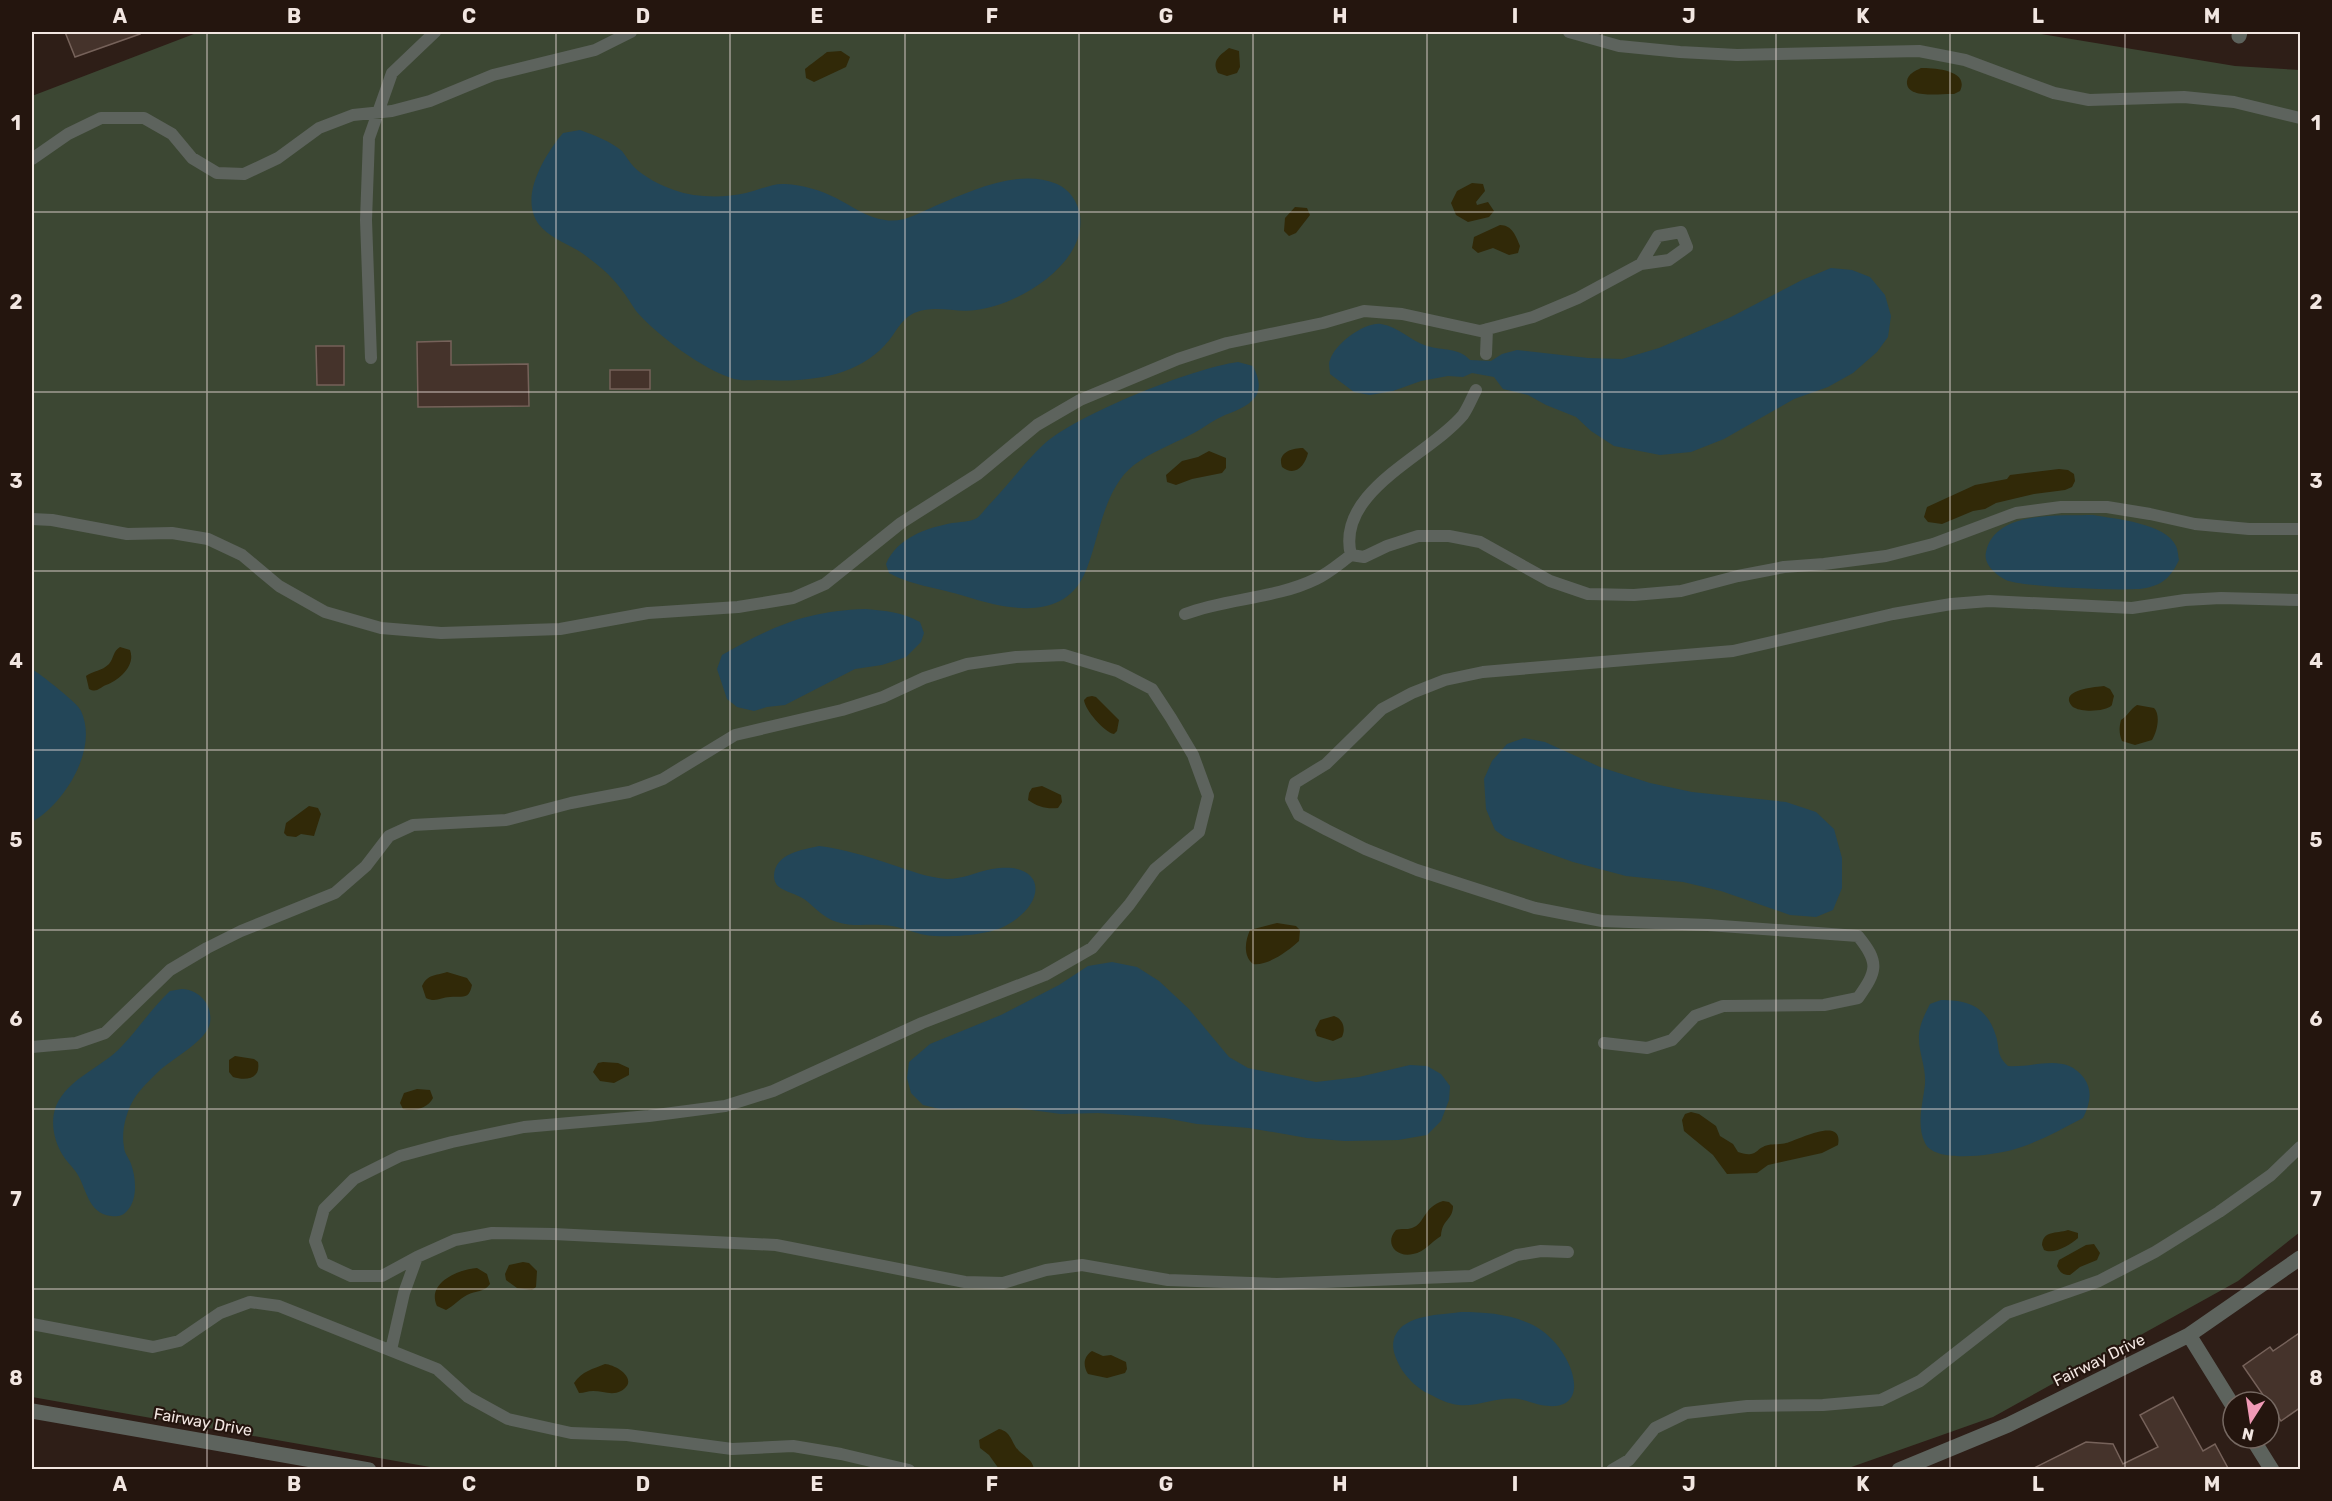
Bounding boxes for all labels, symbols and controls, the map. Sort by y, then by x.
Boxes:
text: A [113,4,128,28]
text: B [287,4,301,28]
text: C [462,4,476,28]
text: D [636,4,650,28]
text: E [811,4,823,28]
text: F [986,4,998,28]
text: G [1159,4,1173,28]
text: H [1333,4,1347,28]
text: I [1512,4,1518,28]
text: J [1682,4,1696,28]
text: K [1856,4,1870,28]
text: L [2032,4,2044,28]
text: M [2204,4,2220,28]
text: 1 [11,111,21,135]
text: 1 [2311,111,2321,135]
text: 2 [10,290,23,314]
text: 2 [2310,290,2323,314]
text: 3 [9,469,23,493]
text: 3 [2309,469,2323,493]
text: 4 [9,649,23,673]
text: 4 [2309,649,2323,673]
text: 5 [10,828,23,852]
text: 5 [2310,828,2323,852]
text: 6 [9,1007,23,1031]
text: 6 [2309,1007,2323,1031]
text: 7 [10,1187,22,1211]
text: 7 [2310,1187,2322,1211]
street label: Fairway Drive [2050,1330,2148,1390]
text: 8 [9,1366,23,1390]
text: 8 [2309,1366,2323,1390]
north arrow [2221,1390,2281,1450]
street label: Fairway Drive [152,1404,254,1440]
text: N [2240,1424,2256,1445]
text: A [113,1472,128,1496]
text: B [287,1472,301,1496]
text: C [462,1472,476,1496]
text: D [636,1472,650,1496]
text: E [811,1472,823,1496]
text: F [986,1472,998,1496]
text: G [1159,1472,1173,1496]
text: H [1333,1472,1347,1496]
text: I [1512,1472,1518,1496]
text: J [1682,1472,1696,1496]
text: K [1856,1472,1870,1496]
text: L [2032,1472,2044,1496]
text: M [2204,1472,2220,1496]

